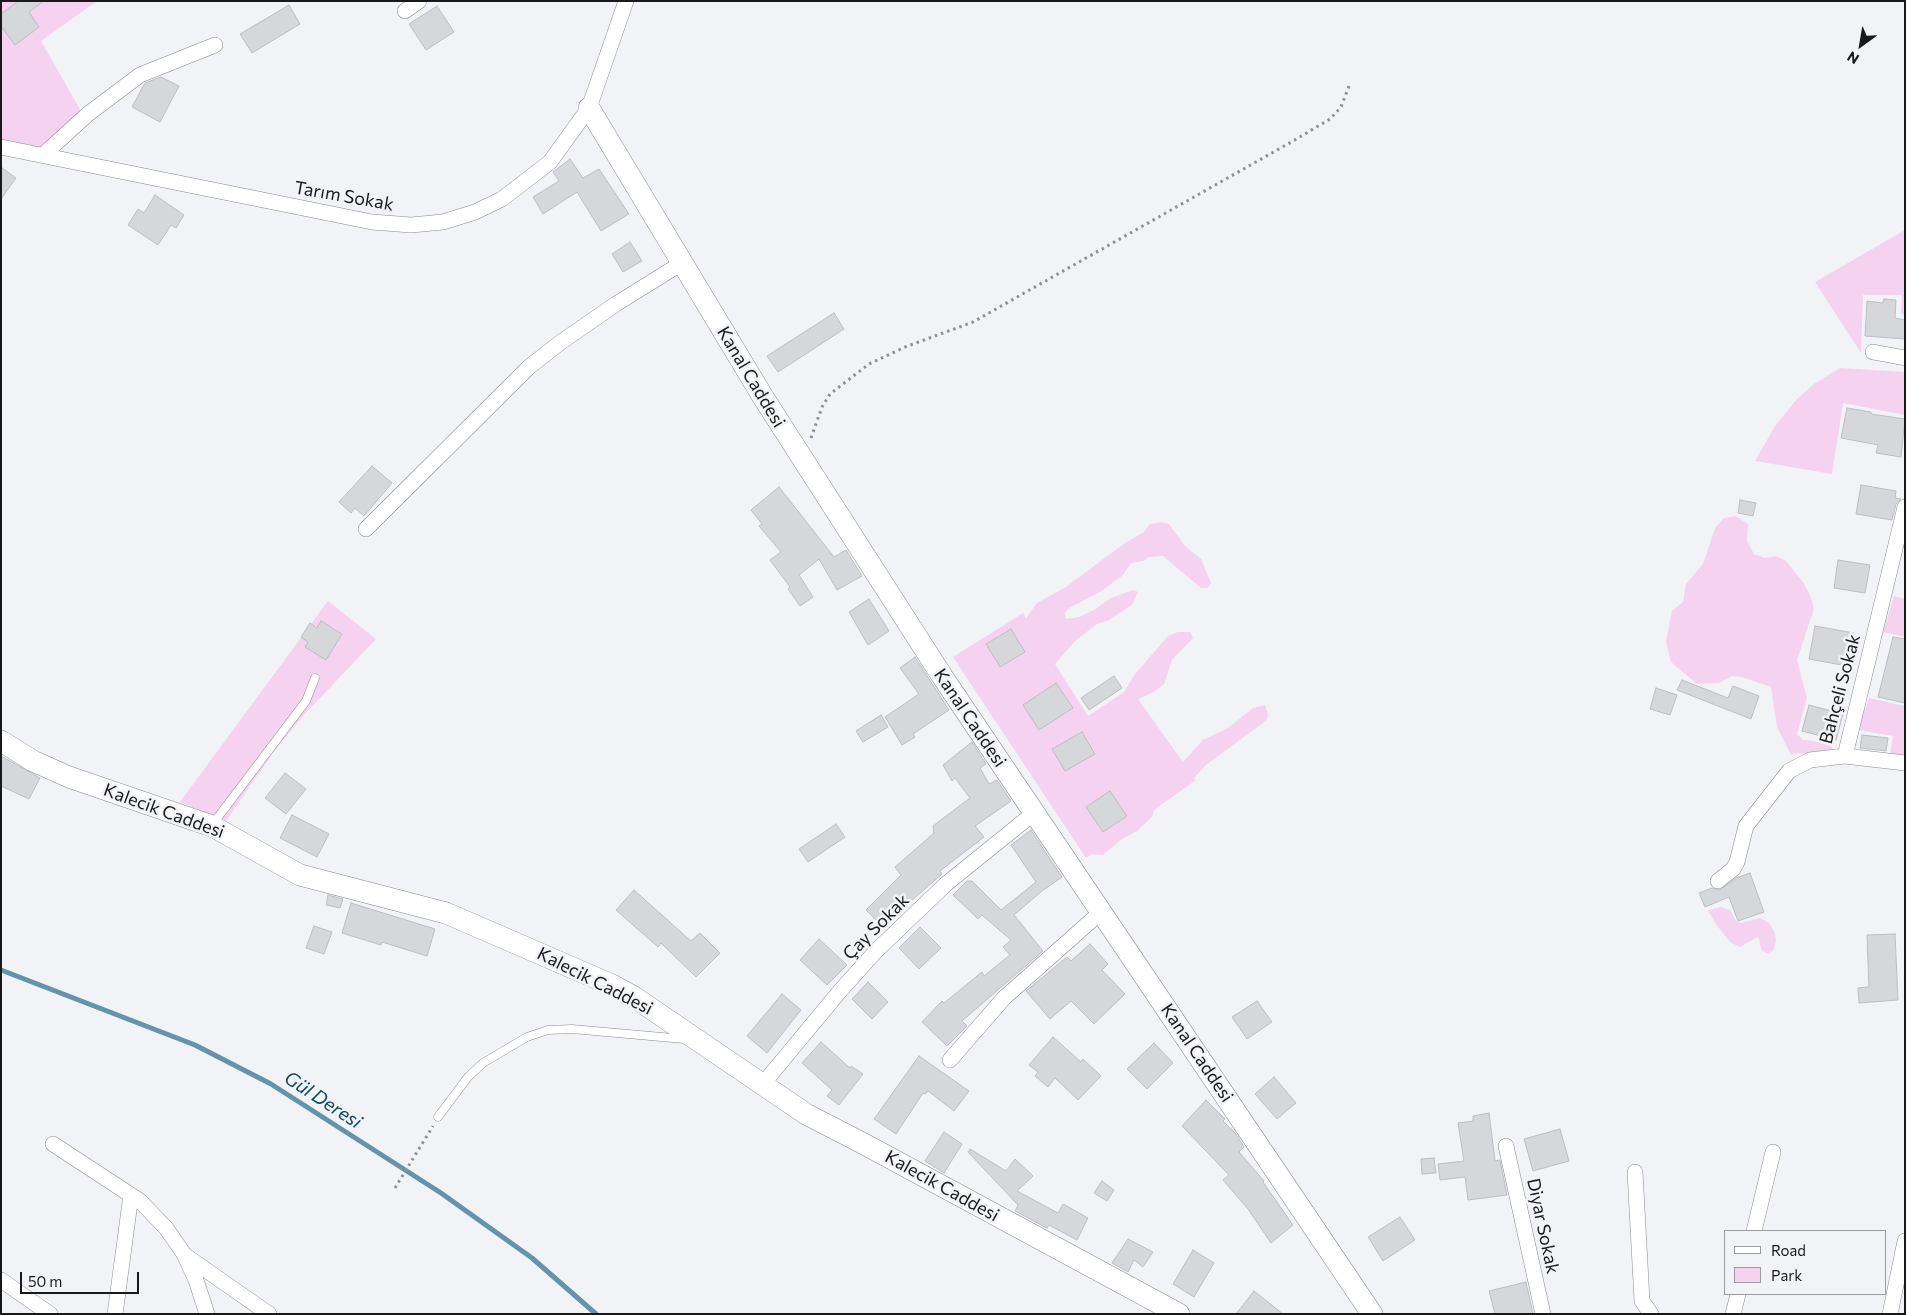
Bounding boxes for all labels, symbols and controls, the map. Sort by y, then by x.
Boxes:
north arrow [1836,20,1886,70]
text: N [1844,48,1862,68]
street label: Tarım Sokak [293,177,395,215]
street label: Kanal Caddesi [712,323,790,431]
street label: Bahçeli Sokak [1815,632,1865,746]
street label: Kanal Caddesi [929,665,1011,771]
street label: Kalecik Caddesi [101,779,227,843]
street label: Çay Sokak [838,889,914,965]
street label: Kalecik Caddesi [533,943,657,1019]
street label: Kanal Caddesi [1156,1000,1238,1106]
water label: Gül Deresi [280,1067,366,1133]
street label: Kalecik Caddesi [881,1146,1003,1226]
street label: Diyar Sokak [1522,1176,1564,1276]
legend [1724,1230,1886,1295]
text: Road [1771,1241,1806,1259]
scale bar [22,1262,141,1294]
text: Park [1771,1266,1802,1284]
text: 50 m [28,1272,62,1290]

